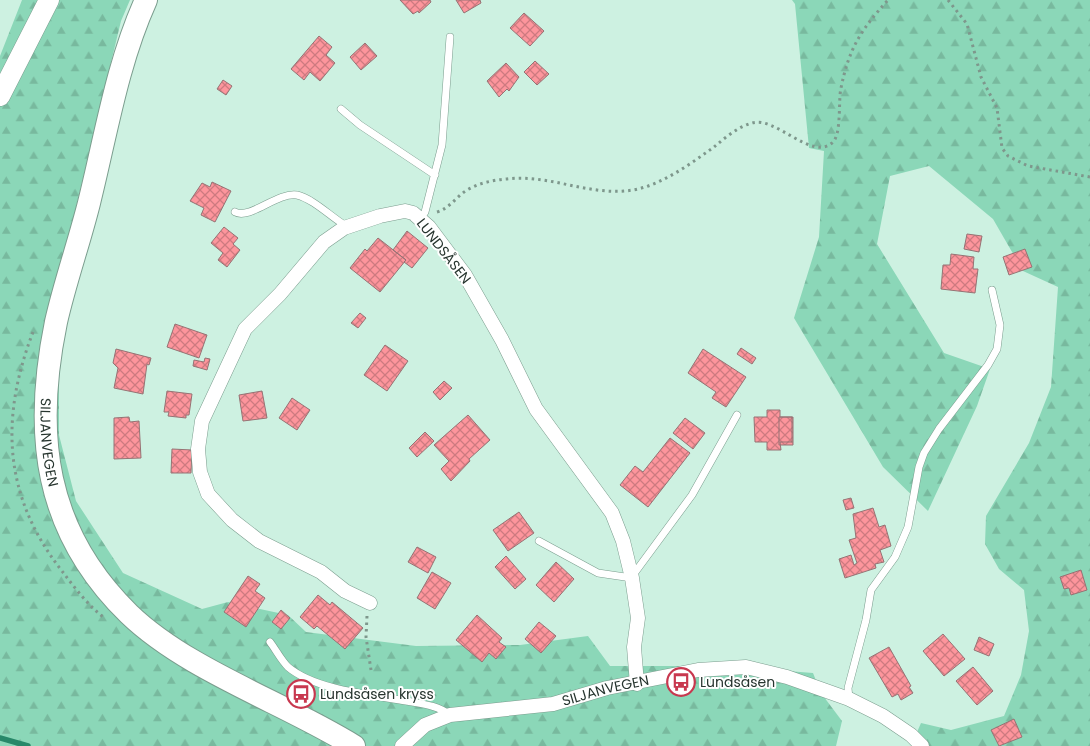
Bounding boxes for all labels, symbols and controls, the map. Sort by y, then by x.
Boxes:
street label: LUNDSÅSEN [412,214,476,288]
street label: SILJANVEGEN [36,398,63,489]
bus stop icon: Lundsåsen [666,667,696,697]
street label: SILJANVEGEN [560,670,651,711]
place label: Lundsåsen [700,672,775,692]
bus stop icon: Lundsåsen kryss [286,679,316,709]
place label: Lundsåsen kryss [320,684,434,704]

